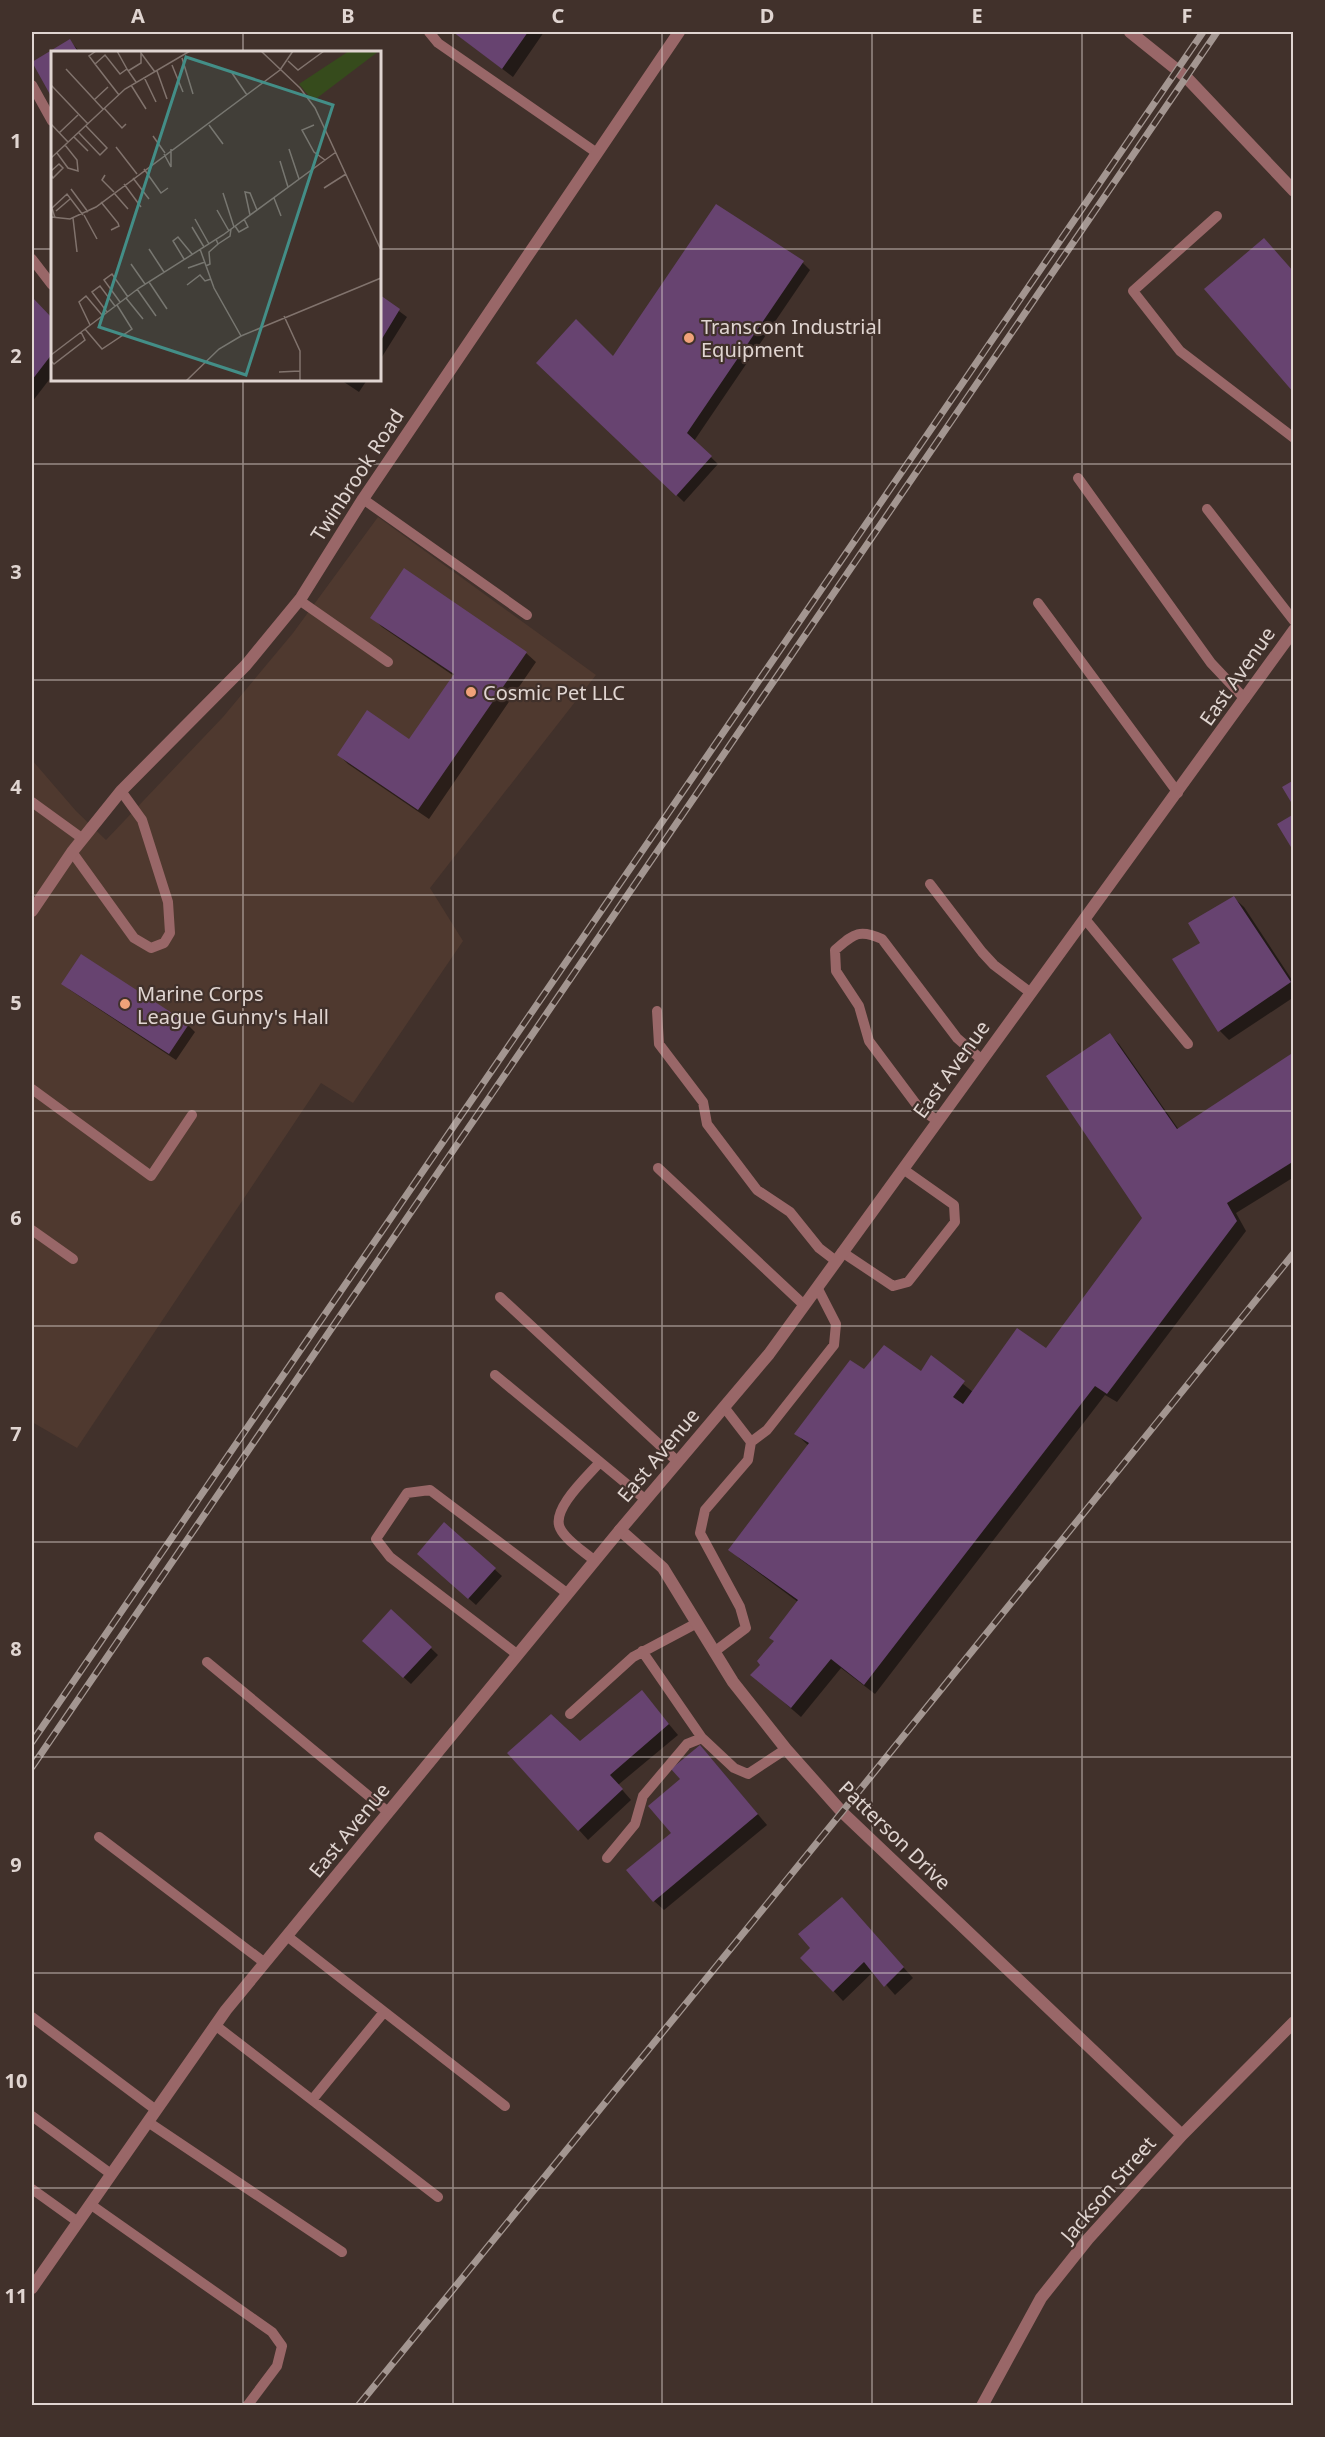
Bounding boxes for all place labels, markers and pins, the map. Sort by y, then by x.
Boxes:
place label: Transcon Industrial Equipment [701,313,882,363]
marker: Transcon Industrial Equipment [682,331,696,345]
place label: Cosmic Pet LLC [483,679,625,706]
marker: Cosmic Pet LLC [464,685,478,699]
place label: Marine Corps League Gunny's Hall [137,980,329,1030]
marker: Marine Corps League Gunny's Hall [118,997,132,1011]

